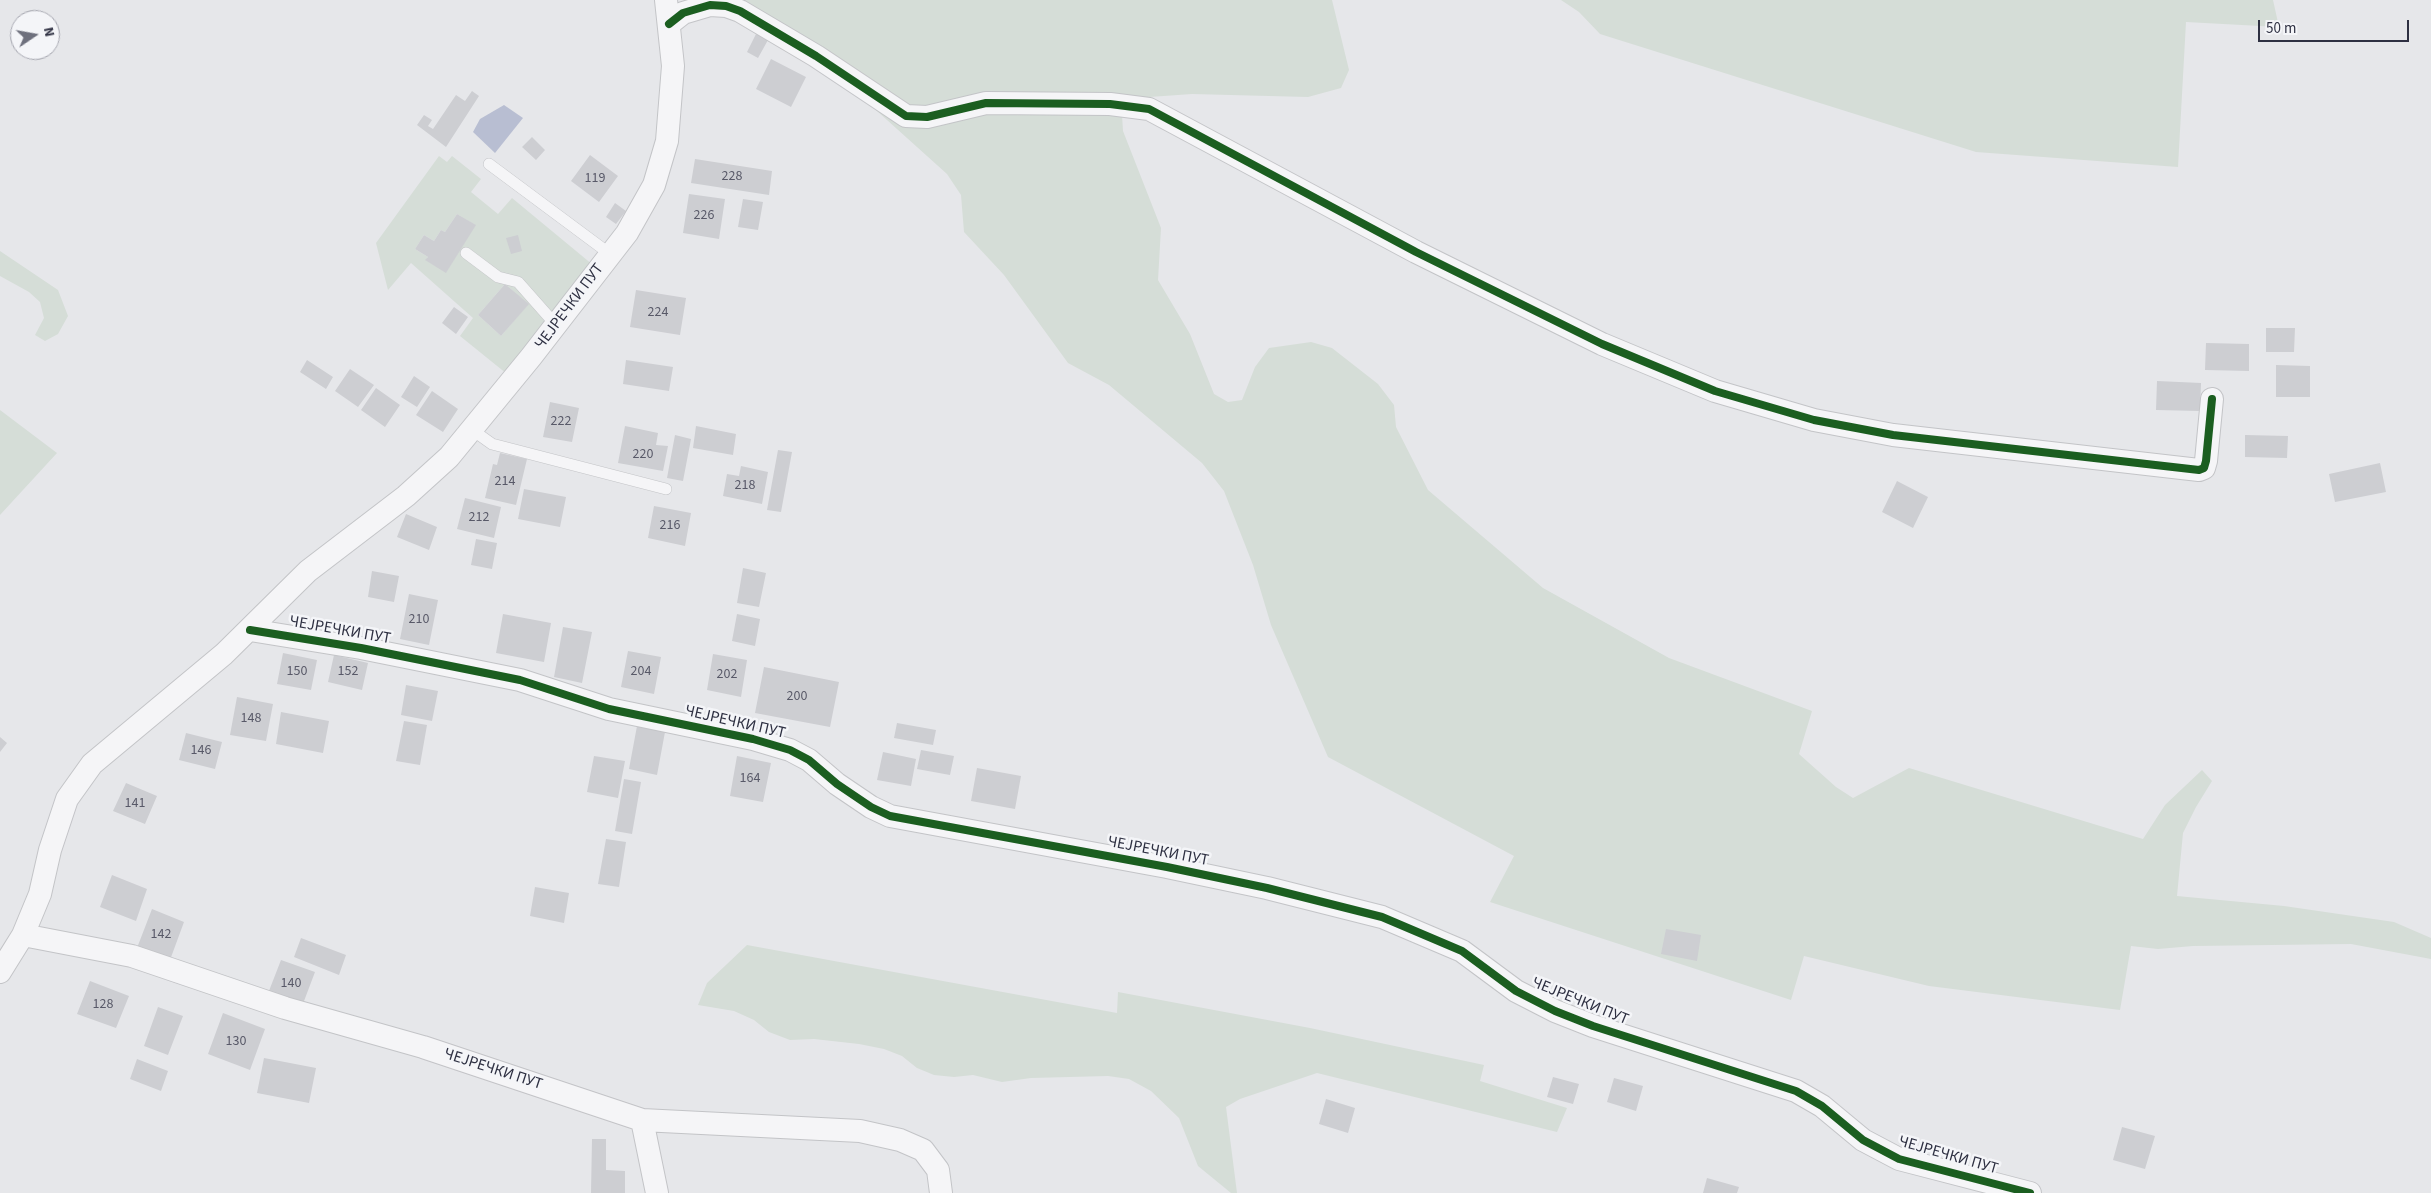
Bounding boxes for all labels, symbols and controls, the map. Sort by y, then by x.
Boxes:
north arrow [10,10,60,60]
scale bar [2261,10,2412,42]
text: 50 m [2266,18,2296,39]
text: N [38,25,59,39]
house number: 228 [722,169,742,185]
house number: 119 [585,171,605,187]
house number: 226 [694,208,714,224]
street label: ЧЕЈРЕЧКИ ПУТ [531,260,609,354]
house number: 224 [648,305,668,321]
house number: 222 [551,414,571,430]
house number: 220 [633,447,653,463]
house number: 214 [495,474,515,490]
house number: 218 [735,478,755,494]
house number: 212 [469,510,489,526]
house number: 216 [660,518,680,534]
house number: 210 [409,612,429,628]
street label: ЧЕЈРЕЧКИ ПУТ [288,613,392,649]
house number: 150 [287,664,307,680]
house number: 152 [338,664,358,680]
house number: 204 [631,664,651,680]
house number: 202 [717,667,737,683]
house number: 200 [787,689,807,705]
street label: ЧЕЈРЕЧКИ ПУТ [683,702,787,744]
house number: 148 [241,711,261,727]
house number: 146 [191,743,211,759]
house number: 164 [740,771,760,787]
house number: 141 [125,796,145,812]
street label: ЧЕЈРЕЧКИ ПУТ [1106,833,1210,871]
house number: 142 [151,927,171,943]
street label: ЧЕЈРЕЧКИ ПУТ [1529,974,1631,1030]
house number: 140 [281,976,301,992]
house number: 128 [93,997,113,1013]
house number: 130 [226,1034,246,1050]
street label: ЧЕЈРЕЧКИ ПУТ [441,1045,545,1095]
street label: ЧЕЈРЕЧКИ ПУТ [1896,1133,2000,1179]

